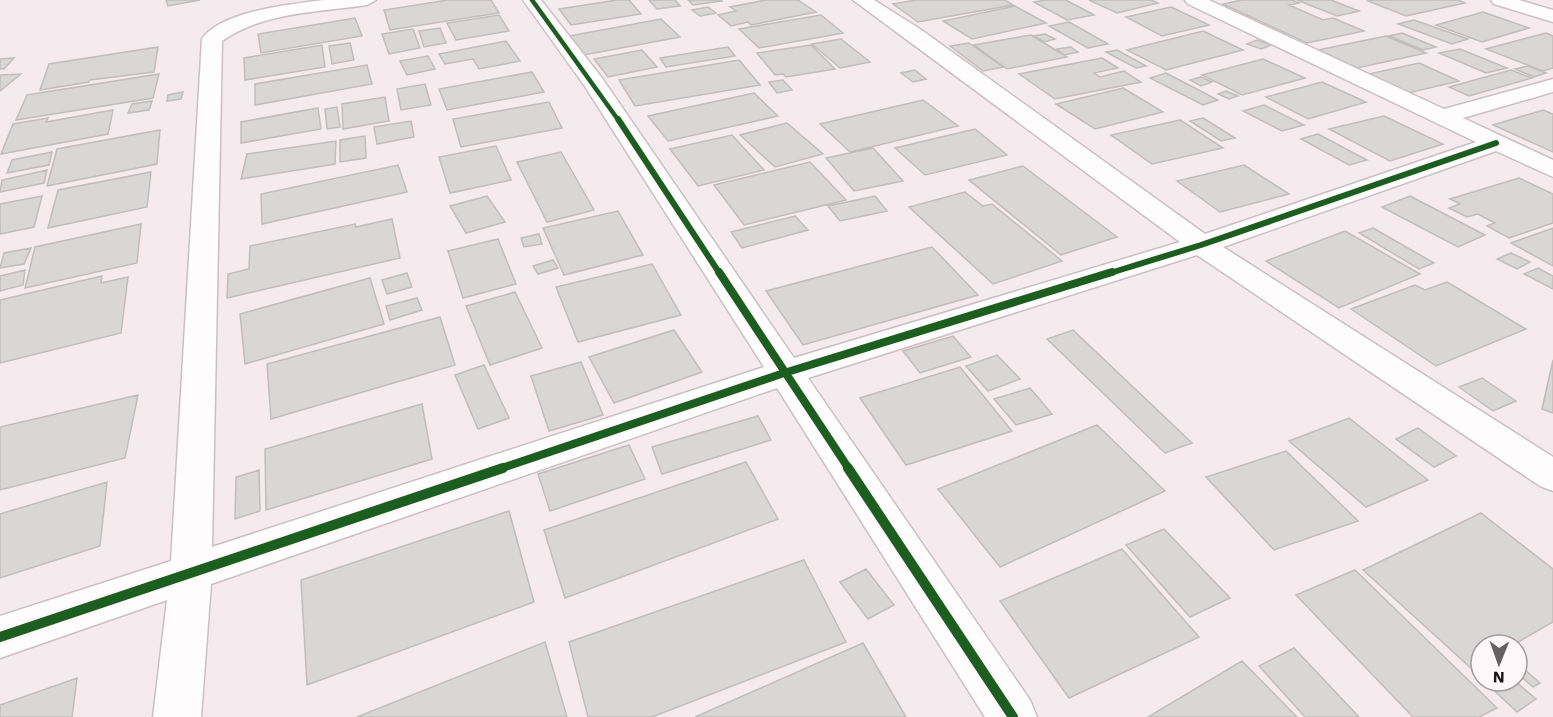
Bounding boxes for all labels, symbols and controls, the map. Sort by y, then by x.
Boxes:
north arrow [1469,633,1529,693]
text: N [1493,668,1505,687]

